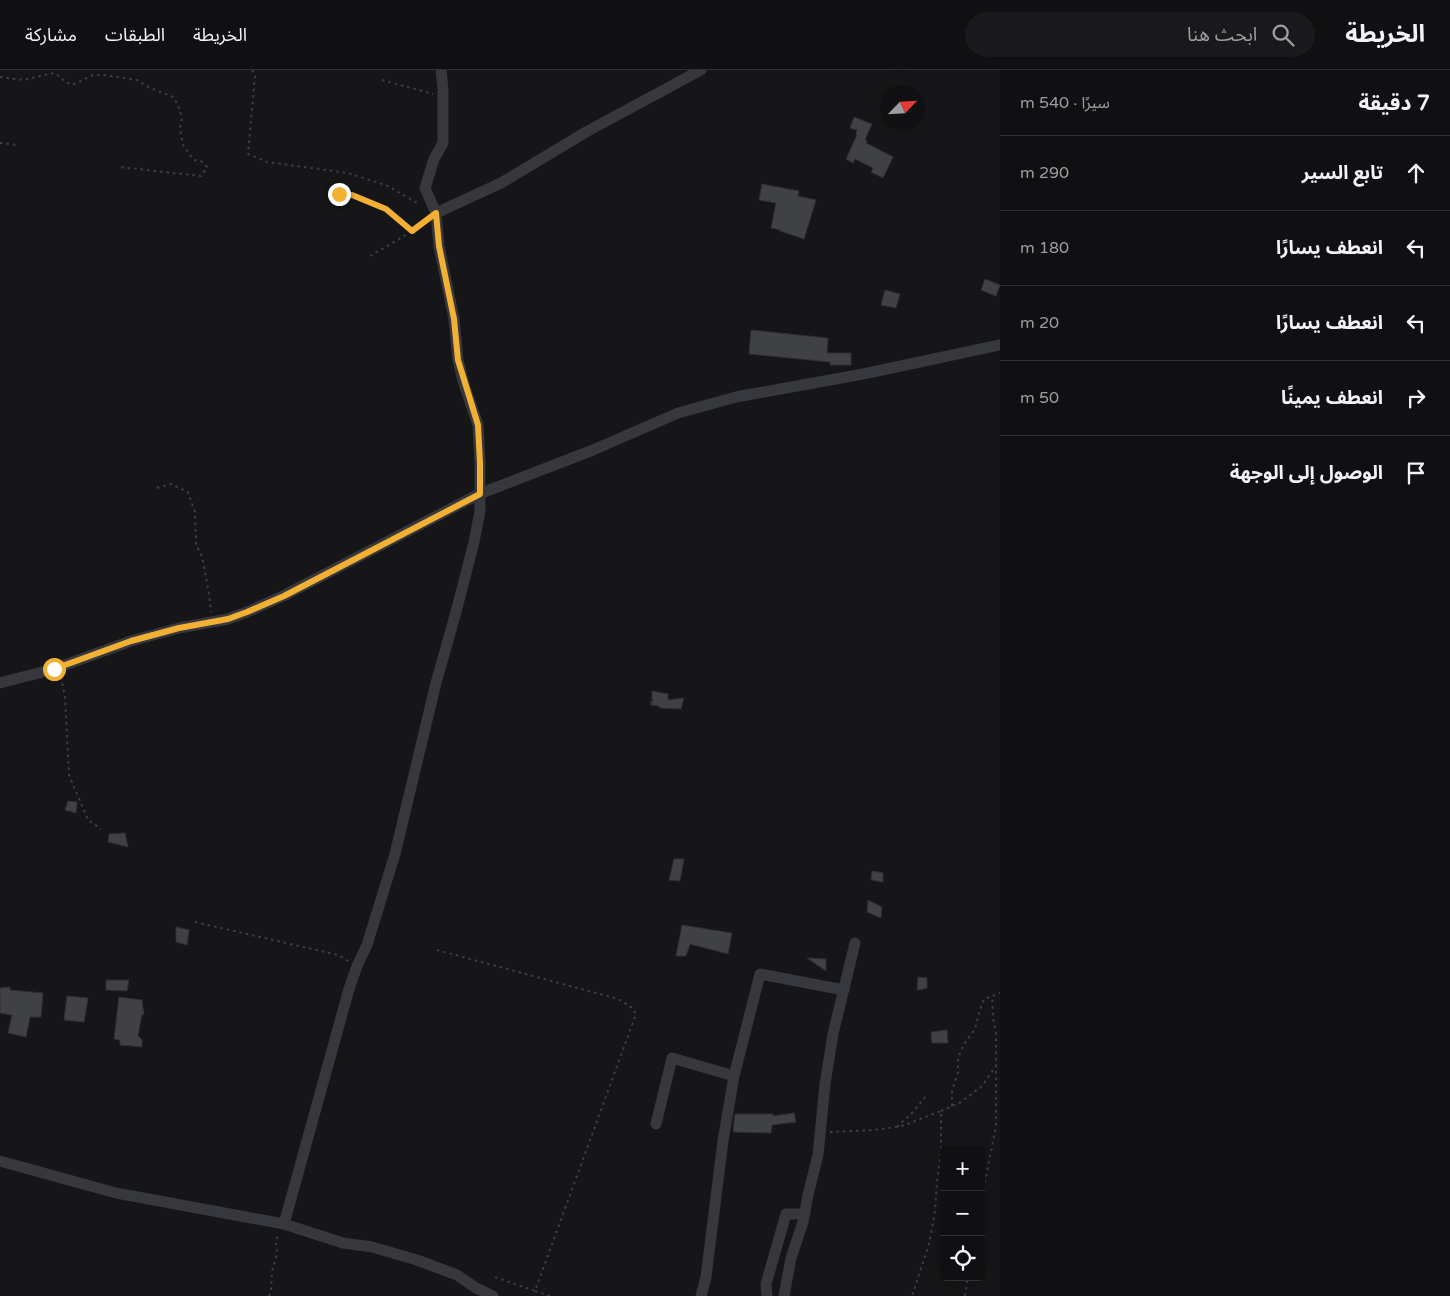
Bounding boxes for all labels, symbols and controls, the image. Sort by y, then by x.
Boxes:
search box [965,12,1315,57]
text: الخريطة [1345,20,1425,49]
icon: search [1269,21,1297,49]
text: مشاركة [25,24,77,46]
text: الطبقات [105,24,165,46]
text: الخريطة [193,24,247,46]
text: ابحث هنا [1187,24,1257,46]
north arrow [880,85,925,130]
text: 7 دقيقة [1359,91,1430,116]
text: سيرًا · 540 m [1020,93,1110,113]
icon: ahead [1402,159,1430,187]
text: تابع السير [1302,162,1383,184]
text: 290 m [1020,163,1069,183]
route end [328,183,351,206]
icon: left [1402,234,1430,262]
text: انعطف يسارًا [1276,237,1383,259]
text: 180 m [1020,238,1069,258]
icon: left [1402,309,1430,337]
text: انعطف يسارًا [1276,312,1383,334]
text: 20 m [1020,313,1059,333]
icon: right [1402,384,1430,412]
text: انعطف يمينًا [1281,387,1383,409]
text: 50 m [1020,388,1059,408]
icon: arrive [1402,459,1430,487]
text: الوصول إلى الوجهة [1230,462,1383,484]
route start [43,658,66,681]
map controls [940,1146,985,1281]
button: + [940,1146,985,1191]
button: − [940,1191,985,1236]
button: locate [940,1236,985,1281]

